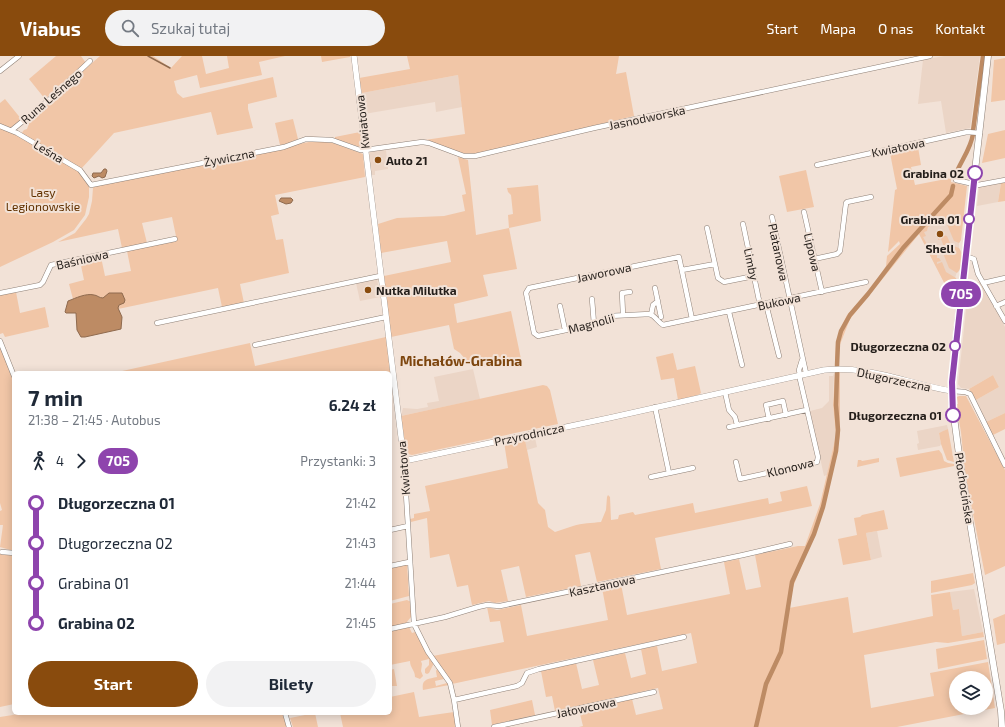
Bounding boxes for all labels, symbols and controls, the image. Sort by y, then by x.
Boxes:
search box [105,10,385,46]
text: Viabus [20,17,81,40]
icon: search [119,17,141,39]
text: Szukaj tutaj [151,19,230,37]
text: Start [766,20,798,37]
text: Mapa [820,20,856,37]
text: O nas [878,20,913,37]
text: Kontakt [935,20,985,37]
street label: Runa Leśnego [18,66,84,126]
street label: Kwiatowa [352,94,372,150]
street label: Jasnodworska [608,102,686,132]
street label: Kwiatowa [870,135,926,159]
street label: Leśna [32,137,66,165]
street label: Żywiczna [202,145,256,169]
place label: Auto 21 [386,153,428,167]
marker: Auto 21 [373,155,383,165]
marker: Grabina 02 [967,165,983,181]
place label: Grabina 02 [903,166,964,180]
park label: Lasy Legionowskie [6,185,80,213]
place label: Grabina 01 [900,212,960,226]
marker: Grabina 01 [963,213,975,225]
street label: Platanowa [766,222,792,282]
marker: Shell [935,229,945,239]
street label: Lipowa [802,231,824,273]
place label: Shell [926,241,955,255]
street label: Baśniowa [54,246,110,272]
street label: Limby [742,247,762,282]
street label: Jaworowa [576,259,632,285]
line badge: 705 [938,281,984,307]
place label: Nutka Milutka [376,283,457,297]
marker: Nutka Milutka [363,285,373,295]
text: 705 [949,285,973,302]
street label: Bukowa [756,290,802,312]
street label: Magnolii [566,310,616,336]
place label: Długorzeczna 02 [851,339,946,353]
marker: Długorzeczna 02 [949,340,961,352]
district label: Michałów-Grabina [400,352,522,369]
street label: Długorzeczna [856,364,932,394]
text: 7 min [28,384,83,410]
text: 6.24 zł [329,396,376,414]
marker: Długorzeczna 01 [945,407,961,423]
place label: Długorzeczna 01 [848,408,942,422]
text: 21:38 – 21:45 · Autobus [28,412,160,428]
street label: Przyrodnicza [493,420,565,448]
street label: Kwiatowa [394,440,412,496]
icon: walk [28,450,50,472]
icon: forward [70,450,92,472]
street label: Płochocińska [952,451,978,525]
text: 705 [106,452,130,469]
text: 4 [56,453,64,469]
text: Przystanki: 3 [300,453,376,469]
street label: Klonowa [765,454,815,480]
text: Długorzeczna 01 [58,494,175,512]
text: 21:42 [345,495,376,511]
text: Długorzeczna 02 [58,534,173,552]
text: 21:43 [345,535,376,551]
street label: Kasztanowa [568,571,636,599]
text: Grabina 01 [58,574,129,592]
text: 21:44 [344,575,376,591]
text: Grabina 02 [58,614,135,632]
text: 21:45 [345,615,376,631]
button: Start [28,661,198,707]
button: Bilety [206,661,376,707]
map controls [949,671,993,715]
button: layers [949,671,993,715]
street label: Jałowcowa [555,694,617,720]

